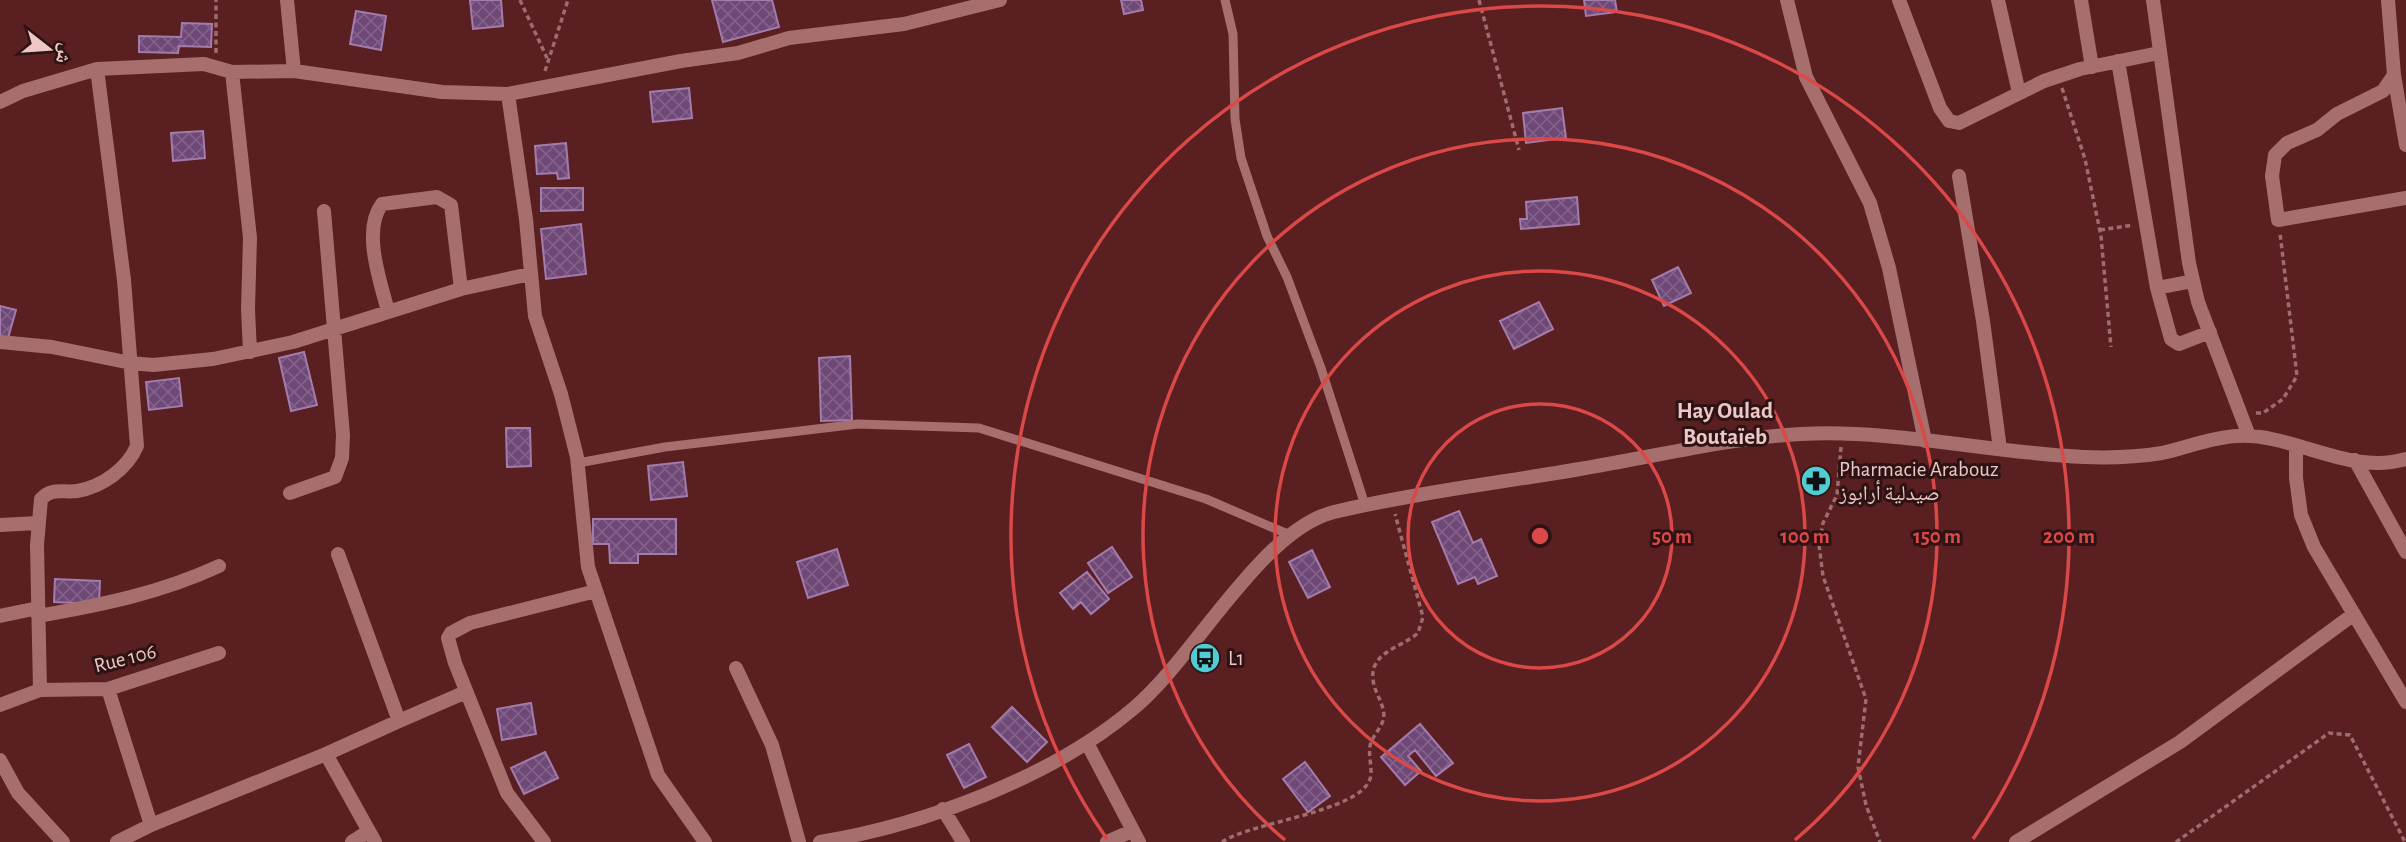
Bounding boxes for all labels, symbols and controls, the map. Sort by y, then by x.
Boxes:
north arrow [14,14,84,84]
text: ش [51,41,76,66]
district label: Hay Oulad Boutaïeb [1677,400,1773,449]
place label: Pharmacie Arabouz صيدلية أرابوز [1838,459,1999,505]
pharmacy icon: Pharmacie Arabouz صيدلية أرابوز [1799,464,1833,498]
centre of rings [1528,524,1552,548]
text: 50 m [1652,526,1692,547]
text: 100 m [1780,526,1830,547]
text: 150 m [1913,526,1961,547]
text: 200 m [2043,526,2095,547]
street label: Rue 106 [92,641,158,676]
bus stop icon: L1 [1188,641,1222,675]
place label: L1 [1228,648,1244,669]

